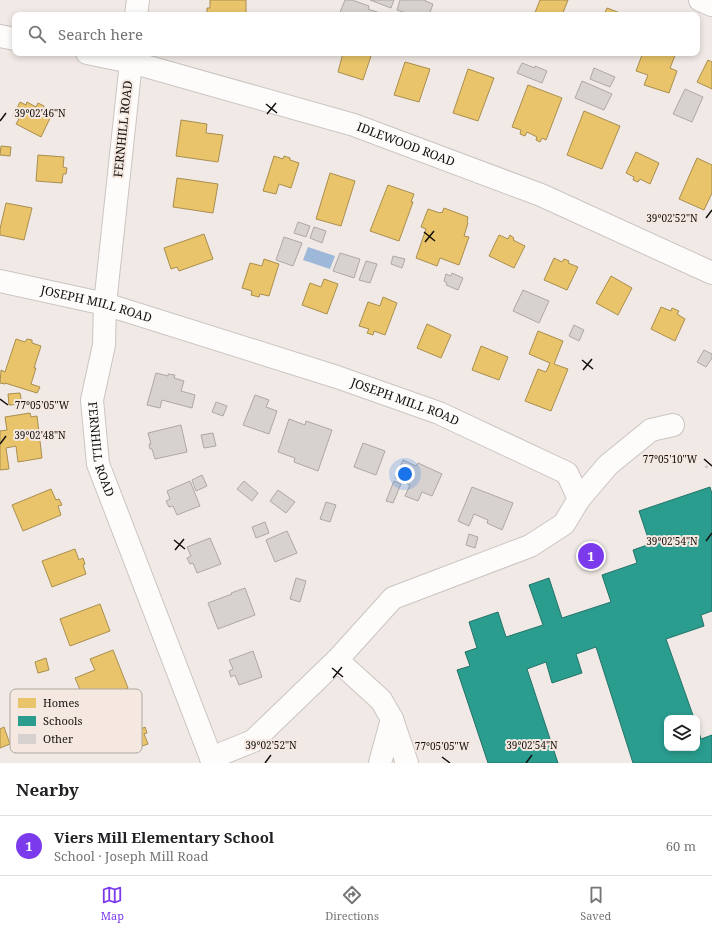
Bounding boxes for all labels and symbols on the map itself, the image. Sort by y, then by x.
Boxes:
street label: FERNHILL ROAD [109,80,136,178]
text: 39°02'46"N [14,106,66,120]
street label: IDLEWOOD ROAD [355,118,458,170]
text: 39°02'52"N [646,211,698,225]
street label: JOSEPH MILL ROAD [38,281,154,326]
street label: JOSEPH MILL ROAD [348,373,462,429]
text: 77°05'05"W [15,398,70,412]
street label: FERNHILL ROAD [84,401,119,499]
text: 39°02'48"N [14,428,66,442]
text: 77°05'10"W [643,452,698,466]
your location [395,464,415,484]
text: 39°02'54"N [646,534,698,548]
pin: 1 [578,541,604,571]
legend [10,689,142,753]
text: Homes [43,695,79,710]
text: Schools [43,713,82,728]
text: Other [43,731,74,746]
text: 39°02'52"N [245,738,297,752]
text: 39°02'54"N [506,738,558,752]
text: 77°05'05"W [415,739,470,753]

